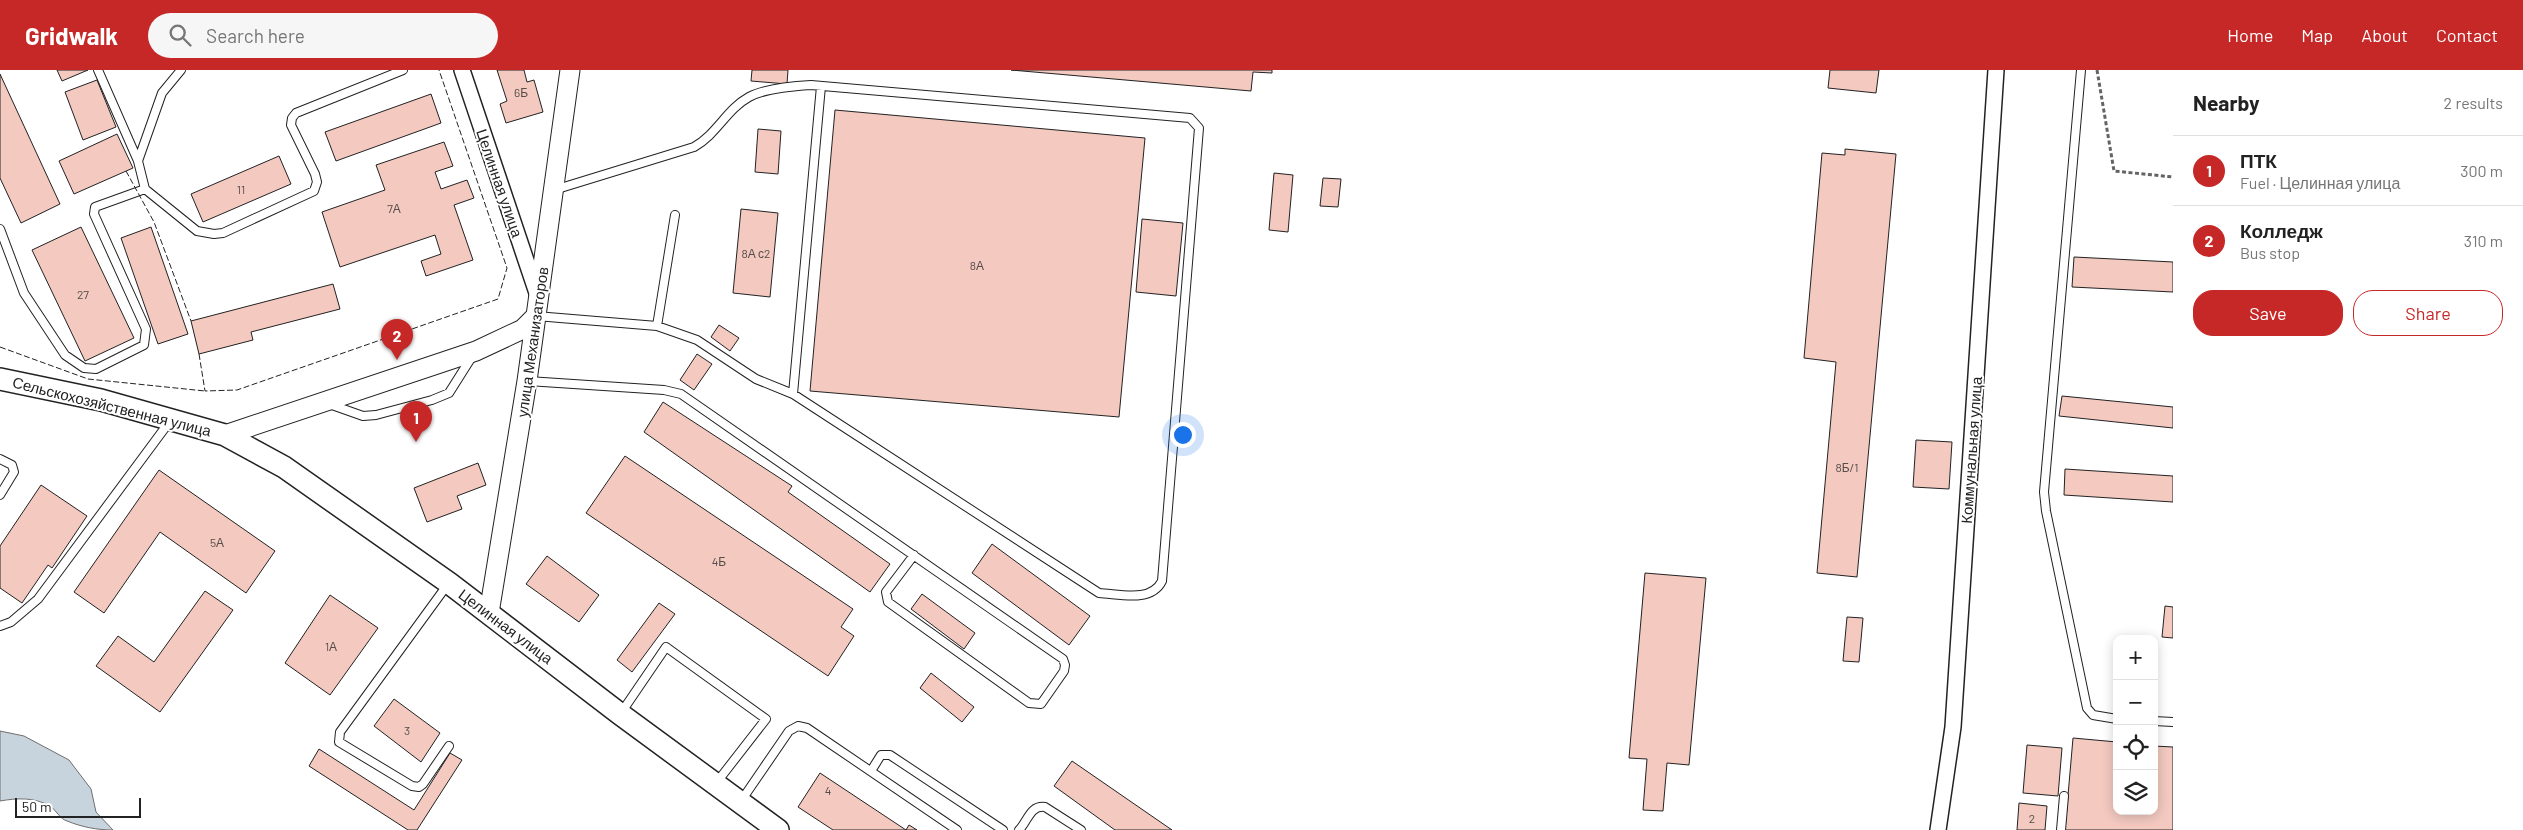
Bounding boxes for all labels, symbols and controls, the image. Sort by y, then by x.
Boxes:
search box [148,13,498,58]
text: Gridwalk [25,21,118,50]
icon: search [166,21,194,49]
text: Search here [206,24,305,47]
text: Home [2227,24,2273,46]
text: Map [2301,24,2333,46]
text: About [2361,24,2408,46]
text: Contact [2436,24,2498,46]
house number: 6Б [514,85,528,99]
text: Nearby [2193,90,2259,115]
text: 2 results [2444,93,2503,112]
street label: Целинная улица [473,126,527,240]
text: ПТК [2240,149,2277,172]
text: 1 [2206,161,2212,180]
text: 300 m [2460,161,2503,180]
text: Fuel · Целинная улица [2240,173,2400,192]
house number: 11 [237,182,245,196]
house number: 7А [387,201,401,215]
text: Колледж [2240,219,2323,242]
text: 2 [2205,231,2213,250]
text: 310 m [2464,231,2503,250]
text: Bus stop [2240,243,2300,262]
house number: 8А с2 [741,246,771,260]
house number: 8А [970,258,984,272]
street label: улица Механизаторов [513,266,551,418]
house number: 27 [77,287,89,301]
button: Save [2193,290,2343,336]
button: Share [2353,290,2503,336]
pin: 2 [381,319,413,360]
street label: Сельскохозяйственная улица [11,373,214,440]
street label: Коммунальная улица [1957,375,1985,524]
pin: 1 [400,401,432,442]
your location [1170,422,1196,448]
house number: 8Б/1 [1835,460,1859,474]
house number: 5А [210,535,224,549]
house number: 4Б [712,554,726,568]
street label: Целинная улица [455,585,557,668]
map controls [2113,635,2158,815]
button: + [2113,635,2158,680]
house number: 1А [325,639,337,653]
button: − [2113,680,2158,725]
house number: 3 [404,723,410,737]
button: locate [2113,725,2158,770]
button: layers [2113,770,2158,815]
house number: 4 [825,783,831,797]
scale bar [15,795,141,818]
text: 50 m [22,798,51,815]
house number: 2 [2029,811,2035,825]

